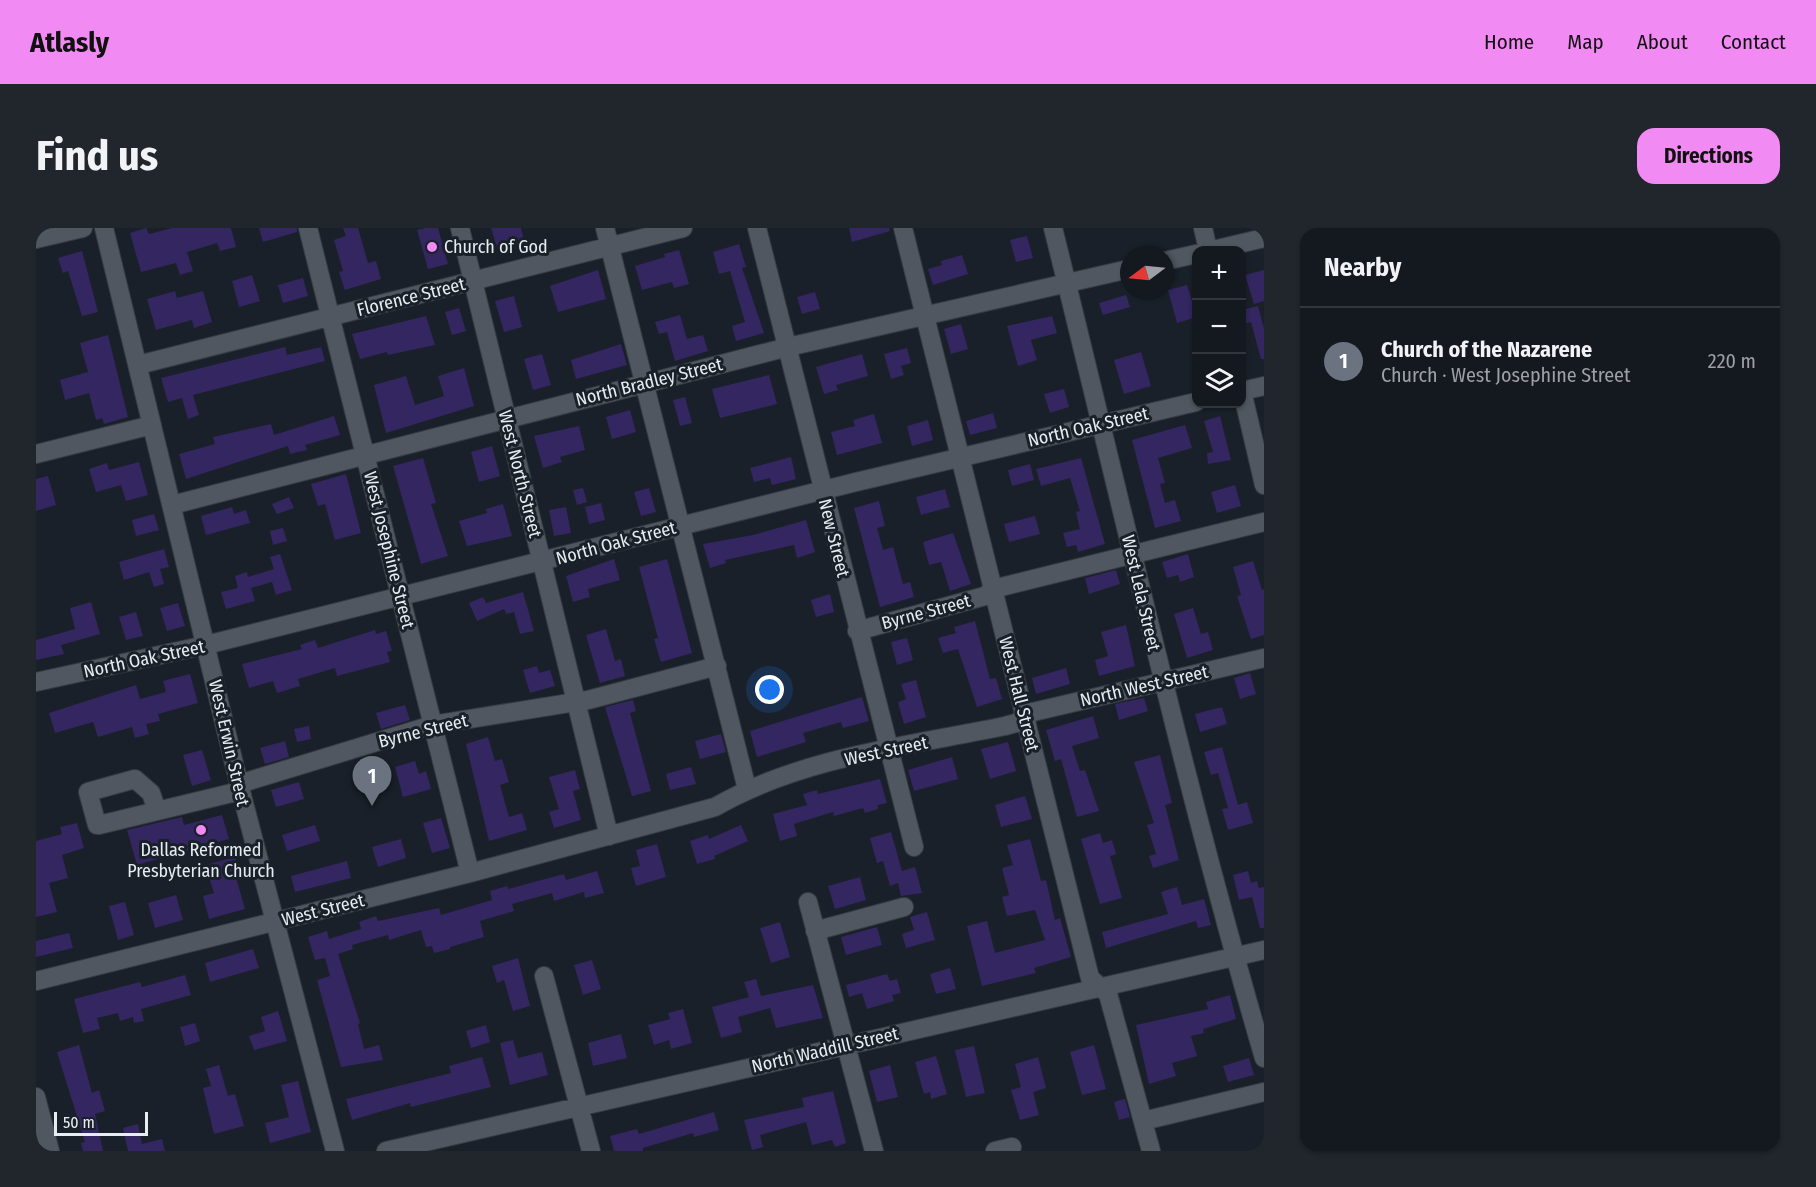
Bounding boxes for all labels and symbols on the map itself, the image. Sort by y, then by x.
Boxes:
place label: Church of God [444,236,548,258]
marker: Church of God [425,240,439,254]
north arrow [1120,246,1174,300]
street label: Florence Street [355,273,467,321]
street label: North Bradley Street [573,353,725,411]
street label: North Oak Street [1026,402,1151,452]
street label: West North Street [494,408,546,540]
street label: West Josephine Street [359,469,419,631]
street label: New Street [814,496,854,580]
street label: North Oak Street [554,516,678,570]
street label: West Lela Street [1117,533,1165,653]
street label: Byrne Street [879,590,973,634]
street label: West Hall Street [994,634,1044,754]
street label: North Oak Street [82,635,207,683]
street label: North West Street [1078,661,1210,711]
your location [755,675,784,704]
street label: West Erwin Street [204,678,254,808]
street label: Byrne Street [376,709,470,753]
street label: West Street [843,731,930,771]
pin: 1 [352,756,392,806]
marker: Dallas Reformed Presbyterian Church [194,823,208,837]
place label: Dallas Reformed Presbyterian Church [127,839,275,882]
street label: West Street [279,889,367,931]
street label: North Waddill Street [750,1022,901,1078]
scale bar [54,1109,148,1136]

